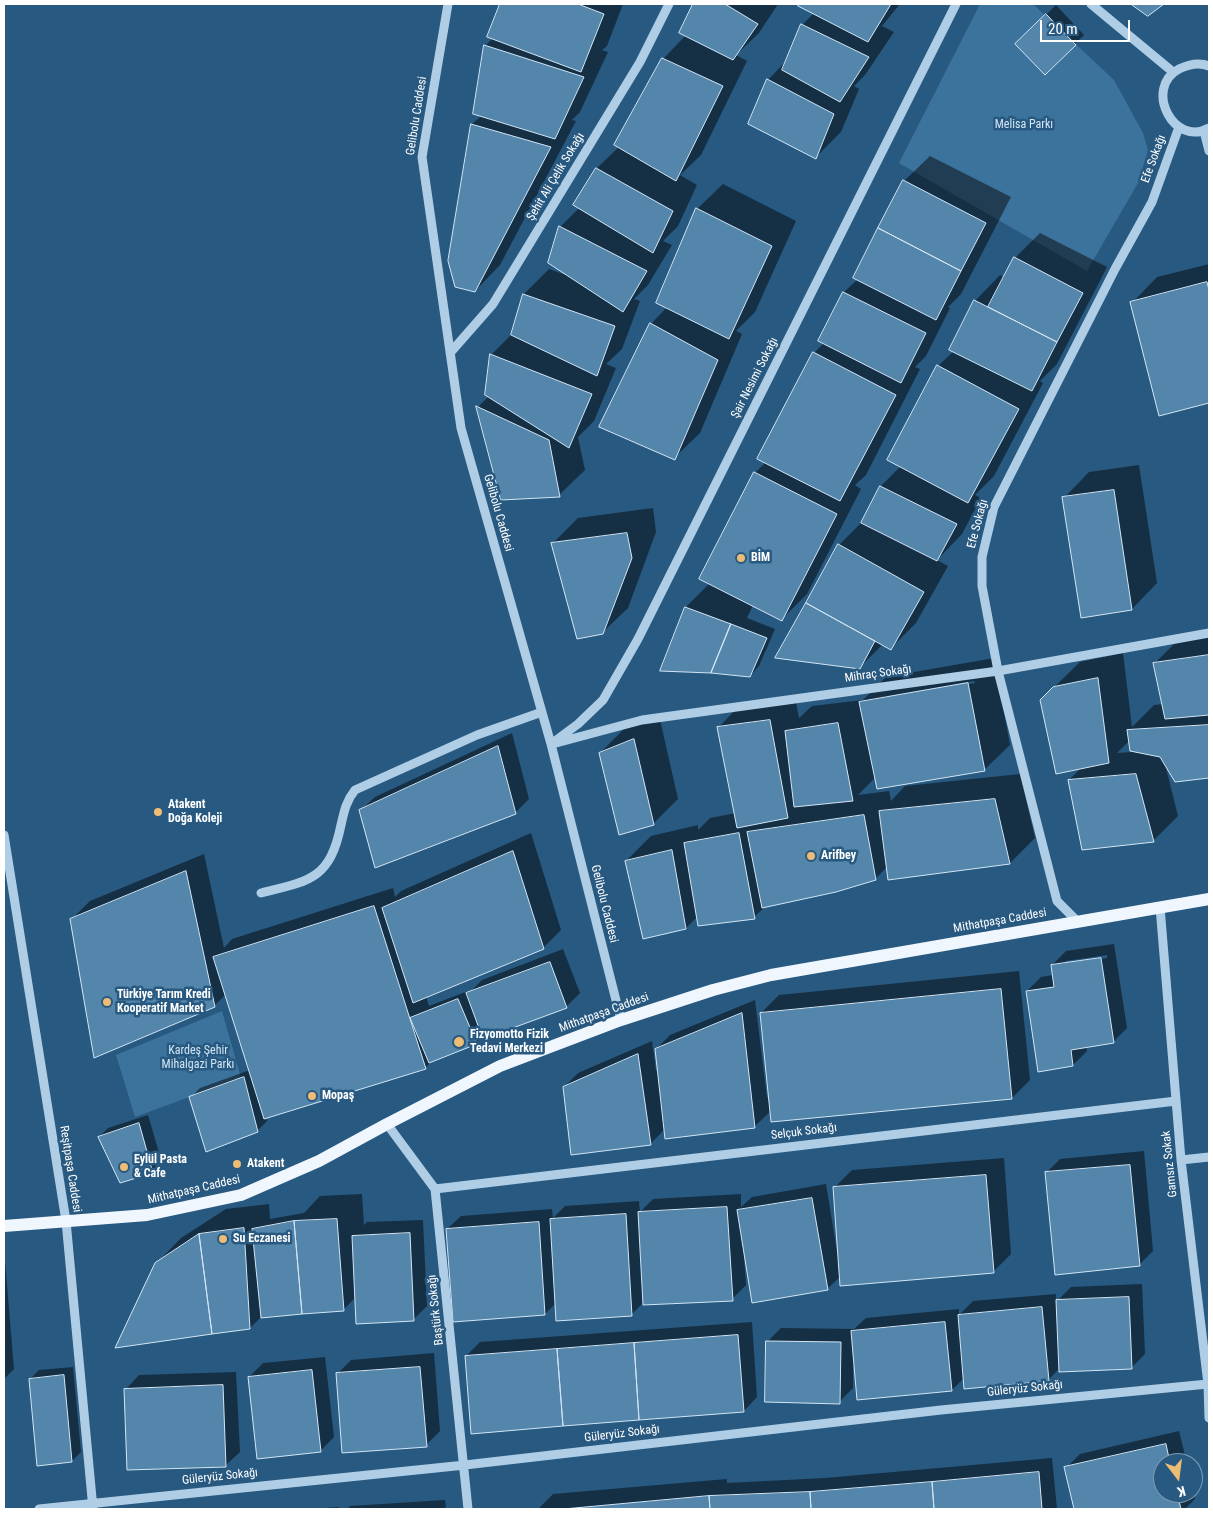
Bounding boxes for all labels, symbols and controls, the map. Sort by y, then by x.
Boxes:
scale bar [1043,10,1133,42]
text: 20 m [1048,20,1078,38]
street label: Gelibolu Caddesi [404,75,430,157]
park label: Melisa Parkı [995,118,1053,132]
street label: Şehit Ali Çelik Sokağı [524,130,588,224]
street label: Efe Sokağı [1139,133,1169,185]
street label: Şair Nesimi Sokağı [728,335,782,421]
street label: Gelibolu Caddesi [480,473,516,553]
street label: Efe Sokağı [965,498,991,550]
place label: BİM [751,551,770,565]
marker: BİM [735,552,747,564]
street label: Mihraç Sokağı [844,662,912,686]
place label: Atakent Doğa Koleji [168,798,222,826]
marker: Atakent Doğa Koleji [152,806,164,818]
place label: Arifbey [821,849,856,863]
marker: Arifbey [805,850,817,862]
street label: Gelibolu Caddesi [587,864,621,944]
street label: Mithatpaşa Caddesi [952,906,1048,936]
place label: Türkiye Tarım Kredi Kooperatif Market [117,988,211,1016]
street label: Mithatpaşa Caddesi [557,990,651,1036]
marker: Türkiye Tarım Kredi Kooperatif Market [101,996,113,1008]
place label: Fizyomotto Fizik Tedavi Merkezi [470,1028,549,1056]
marker: Fizyomotto Fizik Tedavi Merkezi [452,1035,466,1049]
park label: Kardeş Şehir Mihalgazi Parkı [162,1044,234,1072]
place label: Mopaş [322,1089,354,1103]
marker: Mopaş [306,1090,318,1102]
street label: Selçuk Sokağı [770,1121,838,1143]
street label: Reşitpaşa Caddesi [56,1125,84,1213]
street label: Gamsız Sokak [1159,1130,1181,1198]
place label: Eylül Pasta & Cafe [134,1153,187,1181]
place label: Atakent [247,1157,284,1171]
marker: Atakent [231,1158,243,1170]
marker: Eylül Pasta & Cafe [118,1161,130,1173]
street label: Mithatpaşa Caddesi [146,1172,242,1208]
place label: Su Eczanesi [233,1232,291,1246]
marker: Su Eczanesi [217,1233,229,1245]
street label: Baştürk Sokağı [425,1274,447,1346]
street label: Güleryüz Sokağı [986,1378,1064,1400]
street label: Güleryüz Sokağı [583,1422,661,1446]
north arrow [1153,1453,1203,1503]
street label: Güleryüz Sokağı [181,1466,259,1488]
text: K [1176,1483,1187,1500]

